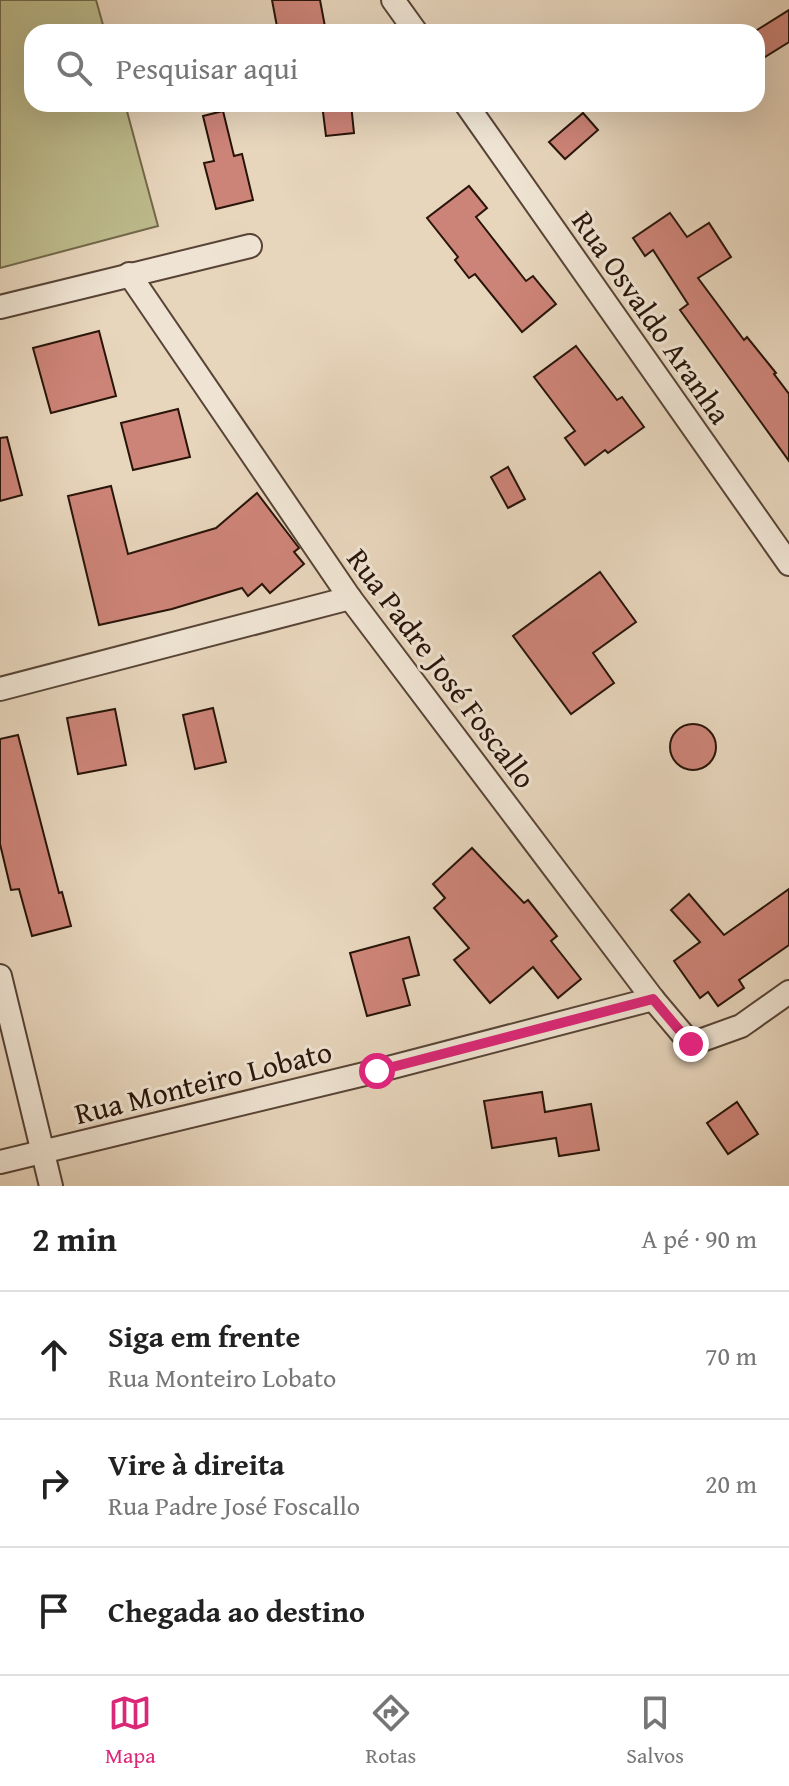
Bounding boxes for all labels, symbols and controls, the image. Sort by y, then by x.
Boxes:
search box [24,24,765,112]
icon: search [52,46,96,90]
text: Pesquisar aqui [116,46,298,90]
street label: Rua Osvaldo Aranha [562,201,742,433]
street label: Rua Padre José Foscallo [337,539,547,797]
route end [673,1026,709,1062]
street label: Rua Monteiro Lobato [70,1029,336,1135]
route start [359,1053,395,1089]
text: 2 min [32,1214,117,1263]
text: A pé · 90 m [642,1219,757,1258]
text: Siga em frente [108,1314,300,1358]
icon: ahead [32,1333,76,1377]
text: 70 m [705,1336,757,1375]
text: Rua Monteiro Lobato [108,1358,336,1397]
text: Vire à direita [108,1442,285,1486]
icon: right [32,1461,76,1505]
text: 20 m [705,1464,757,1503]
text: Rua Padre José Foscallo [108,1486,360,1525]
icon: arrive [32,1589,76,1633]
text: Chegada ao destino [108,1589,365,1633]
tab: Mapa [105,1691,156,1771]
tab: Rotas [366,1691,416,1771]
tab: Salvos [626,1691,684,1771]

